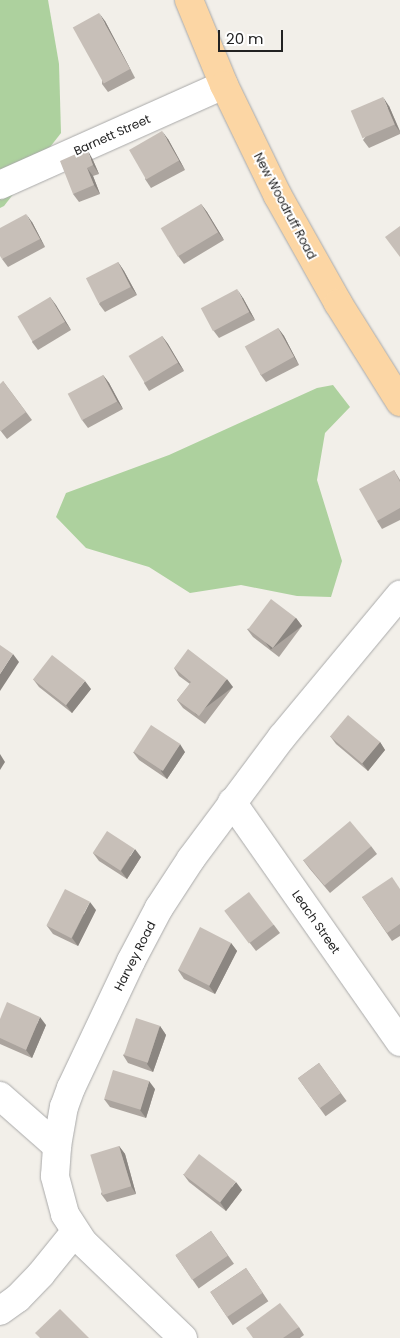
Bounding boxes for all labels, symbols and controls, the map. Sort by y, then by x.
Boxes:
scale bar [220,20,285,52]
text: 20 m [226,28,264,49]
street label: Barnett Street [72,112,152,158]
street label: New Woodruff Road [251,150,319,262]
street label: Leach Street [289,888,343,956]
street label: Harvey Road [111,919,159,993]

